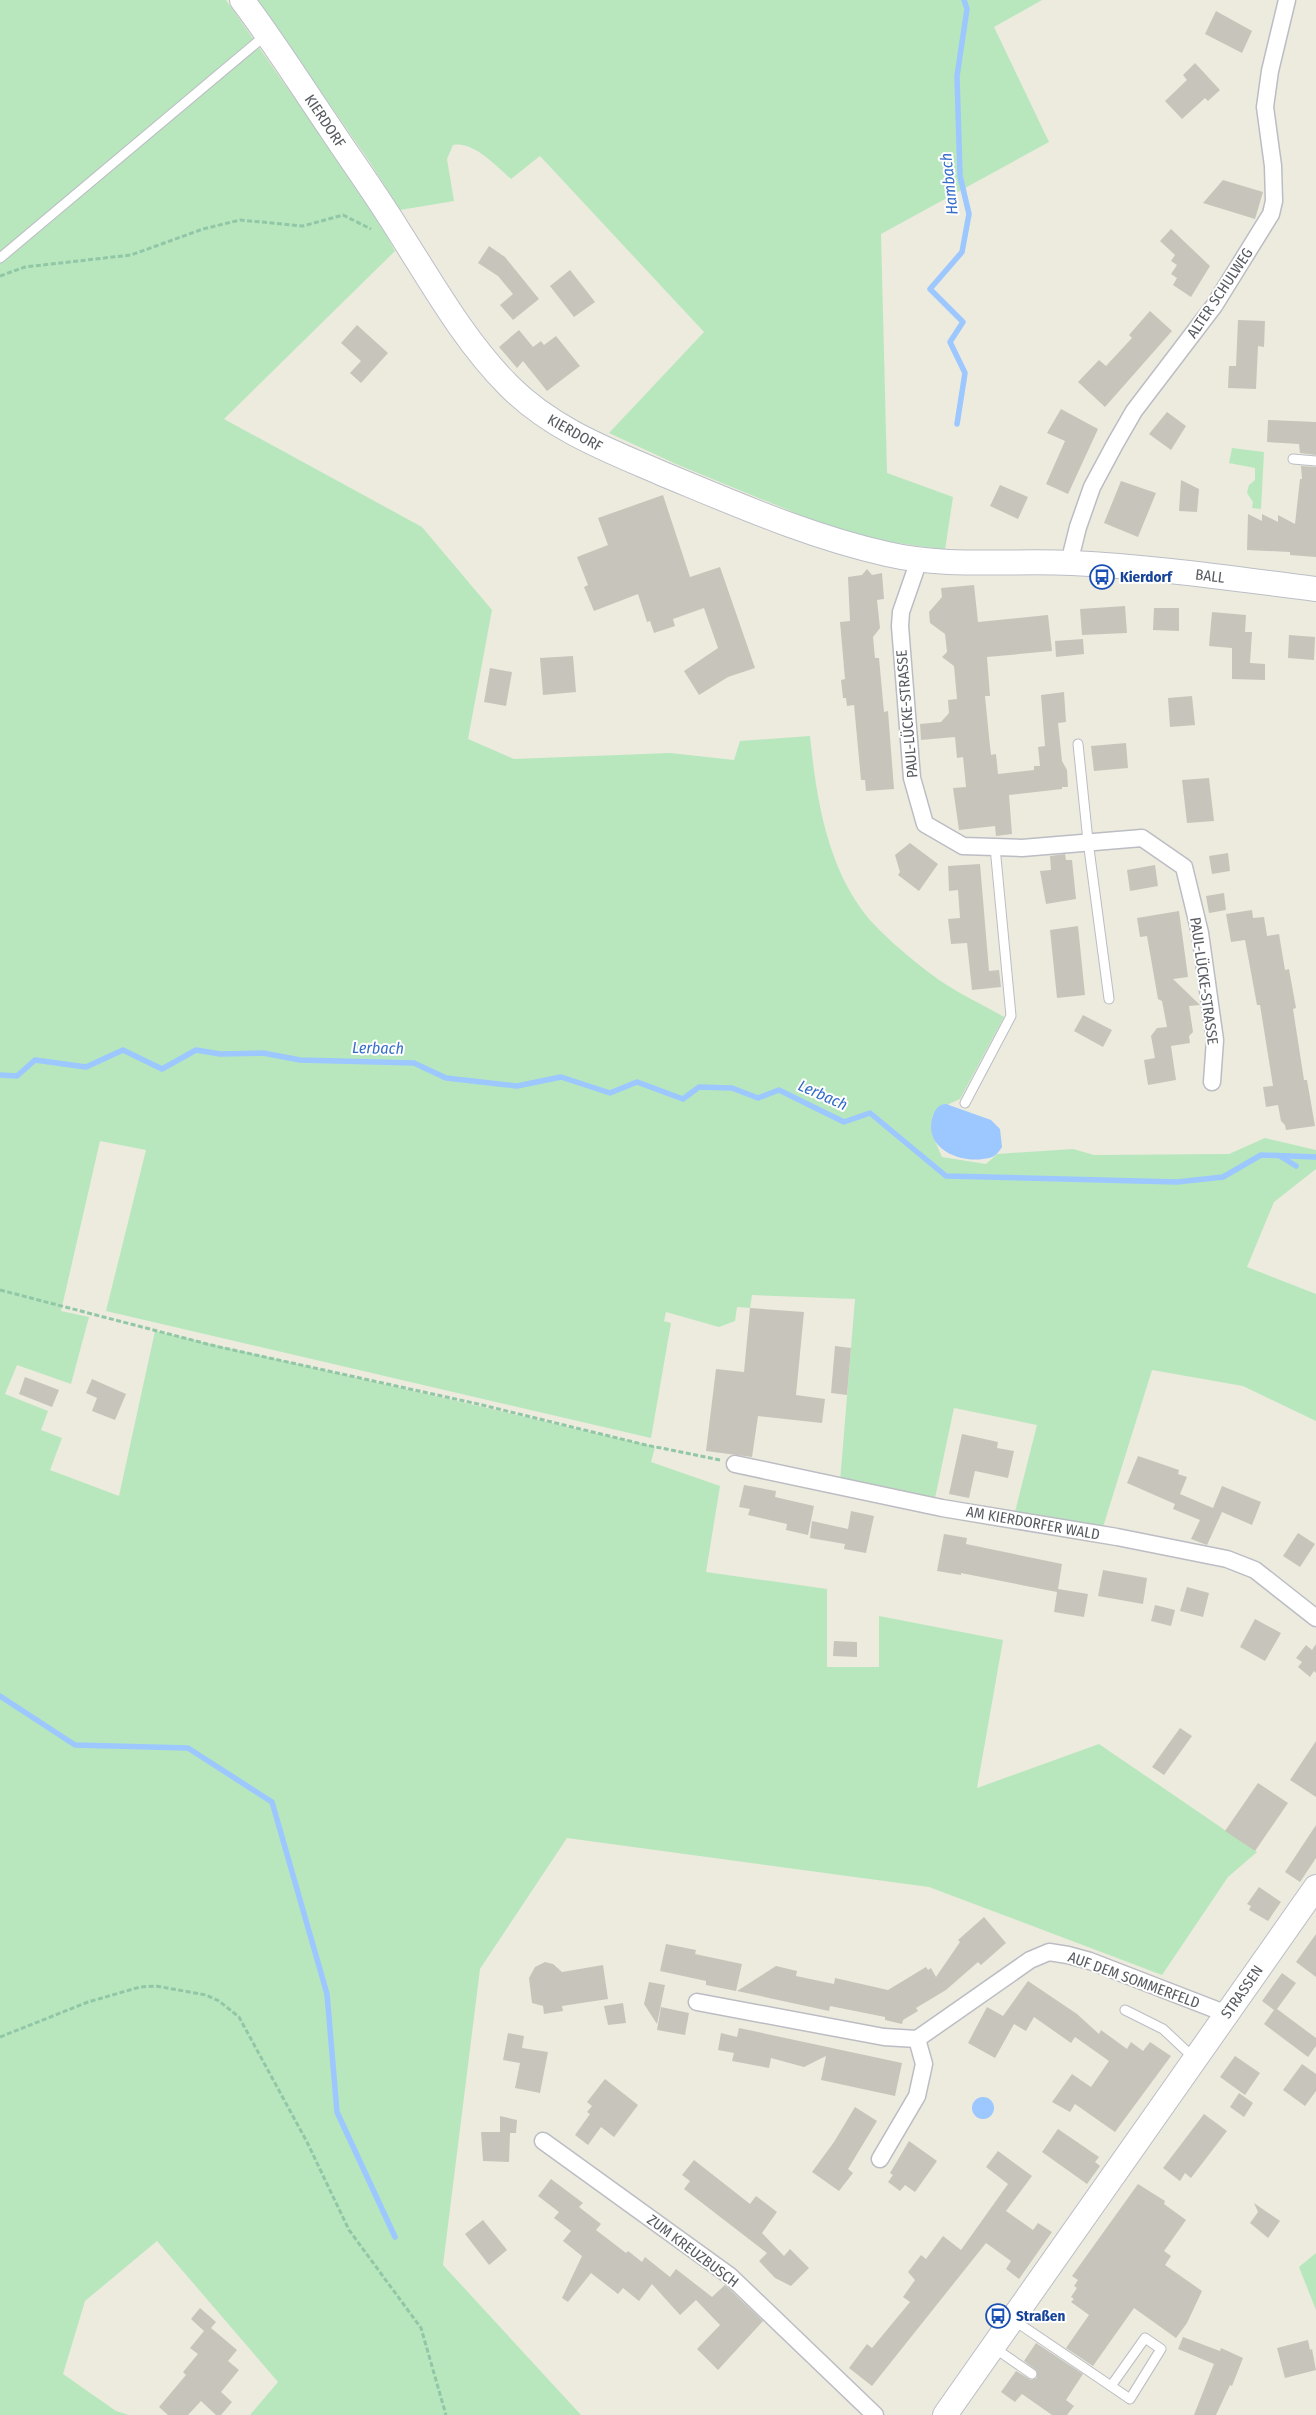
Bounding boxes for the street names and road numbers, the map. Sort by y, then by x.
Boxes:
street label: KIERDORF [301,91,349,151]
street label: ALTER SCHULWEG [1183,245,1257,341]
street label: KIERDORF [544,411,606,456]
street label: BALL [1194,565,1226,587]
street label: PAUL-LÜCKE-STRASSE [892,649,922,779]
street label: PAUL-LÜCKE-STRASSE [1186,916,1222,1046]
street label: AM KIERDORFER WALD [965,1502,1101,1544]
street label: AUF DEM SOMMERFELD [1066,1948,1202,2012]
street label: STRASSEN [1217,1962,1267,2022]
street label: ZUM KREUZBUSCH [644,2211,742,2291]

